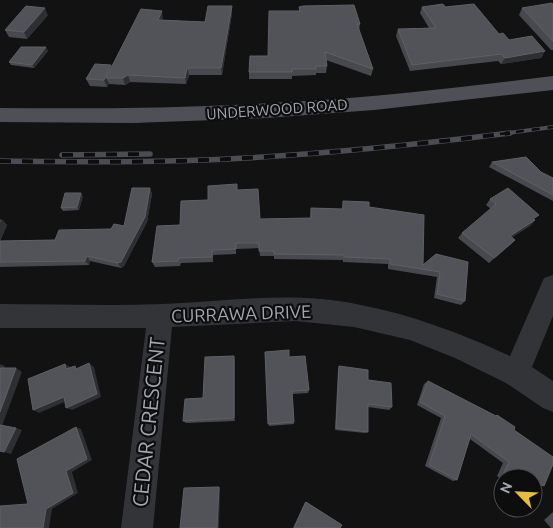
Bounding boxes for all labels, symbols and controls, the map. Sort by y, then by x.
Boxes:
street label: UNDERWOOD ROAD [206,96,348,122]
street label: CURRAWA DRIVE [171,301,311,325]
street label: CEDAR CRESCENT [127,335,169,508]
north arrow [493,468,543,518]
text: N [497,480,516,496]

